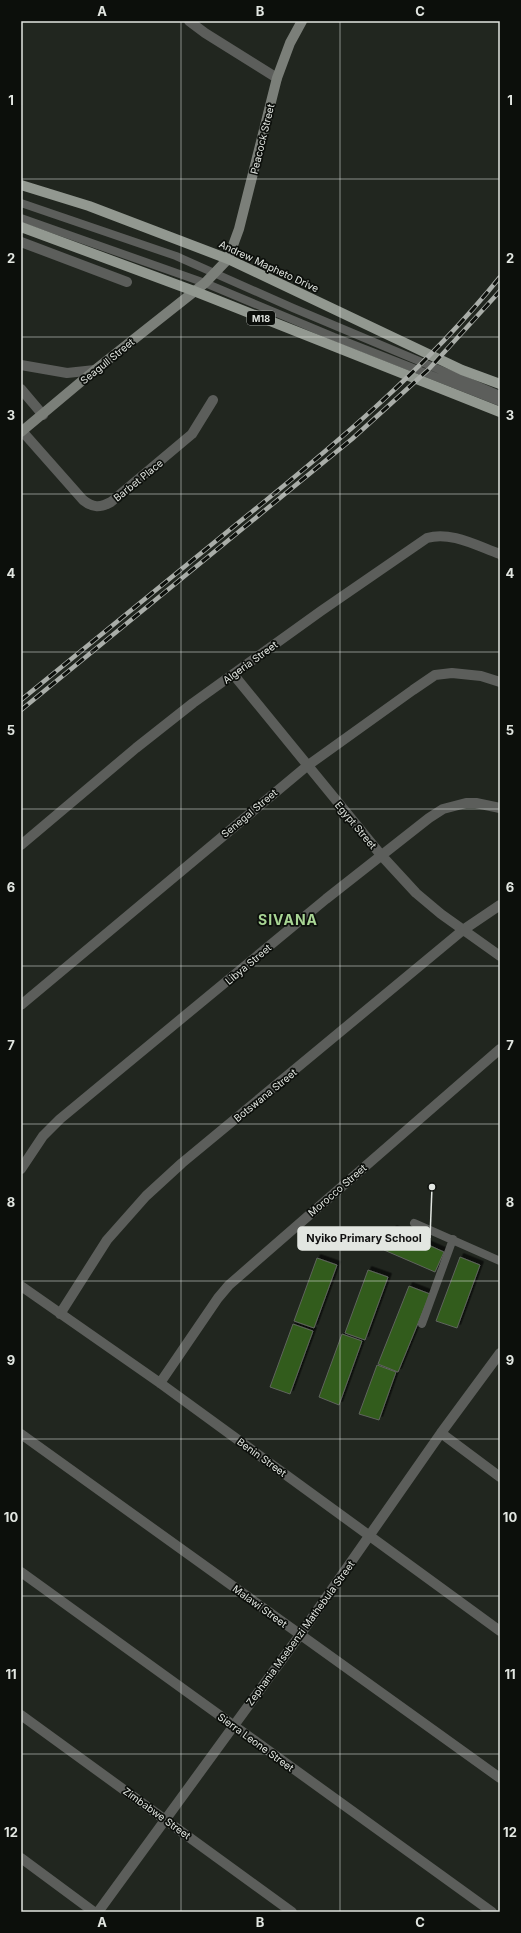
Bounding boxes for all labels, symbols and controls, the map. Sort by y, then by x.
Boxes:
text: A [97,3,107,19]
text: B [256,3,265,19]
text: C [415,3,425,19]
text: 1 [8,92,14,108]
text: 1 [507,92,513,108]
street label: Peacock Street [247,102,277,175]
street label: Andrew Mapheto Drive [217,238,321,294]
text: 2 [7,250,15,266]
text: 2 [506,250,514,266]
road number: M18 [247,311,275,325]
street label: Seagull Street [78,335,137,386]
text: 3 [7,407,15,423]
text: 3 [506,407,514,423]
street label: Barbet Place [111,456,165,504]
text: 4 [7,565,16,581]
text: 4 [506,565,515,581]
street label: Algeria Street [220,638,280,686]
text: 5 [7,722,15,738]
text: 5 [506,722,514,738]
street label: Senegal Street [219,786,280,840]
street label: Egypt Street [333,799,380,852]
text: 6 [7,879,15,895]
text: 6 [506,879,514,895]
district label: SIVANA [258,911,318,928]
street label: Libya Street [223,941,274,987]
text: 7 [7,1037,15,1053]
text: 7 [506,1037,514,1053]
street label: Botswana Street [231,1066,299,1124]
street label: Morocco Street [305,1161,369,1219]
text: 8 [7,1194,15,1210]
text: 8 [506,1194,514,1210]
callout: Nyiko Primary School [298,1227,430,1250]
text: Nyiko Primary School [306,1231,422,1245]
text: 9 [7,1352,15,1368]
text: 9 [506,1352,514,1368]
street label: Benin Street [235,1435,289,1479]
text: 10 [4,1509,18,1525]
text: 10 [503,1509,517,1525]
street label: Zephania Msebenzi Mathebula Street [243,1558,357,1708]
street label: Malawi Street [230,1582,290,1630]
text: 11 [5,1666,17,1682]
text: 11 [504,1666,516,1682]
street label: Sierra Leone Street [216,1710,297,1774]
street label: Zimbabwe Street [121,1785,194,1842]
text: 12 [4,1824,18,1840]
text: 12 [503,1824,517,1840]
text: A [97,1914,107,1930]
text: B [256,1914,265,1930]
text: C [415,1914,425,1930]

